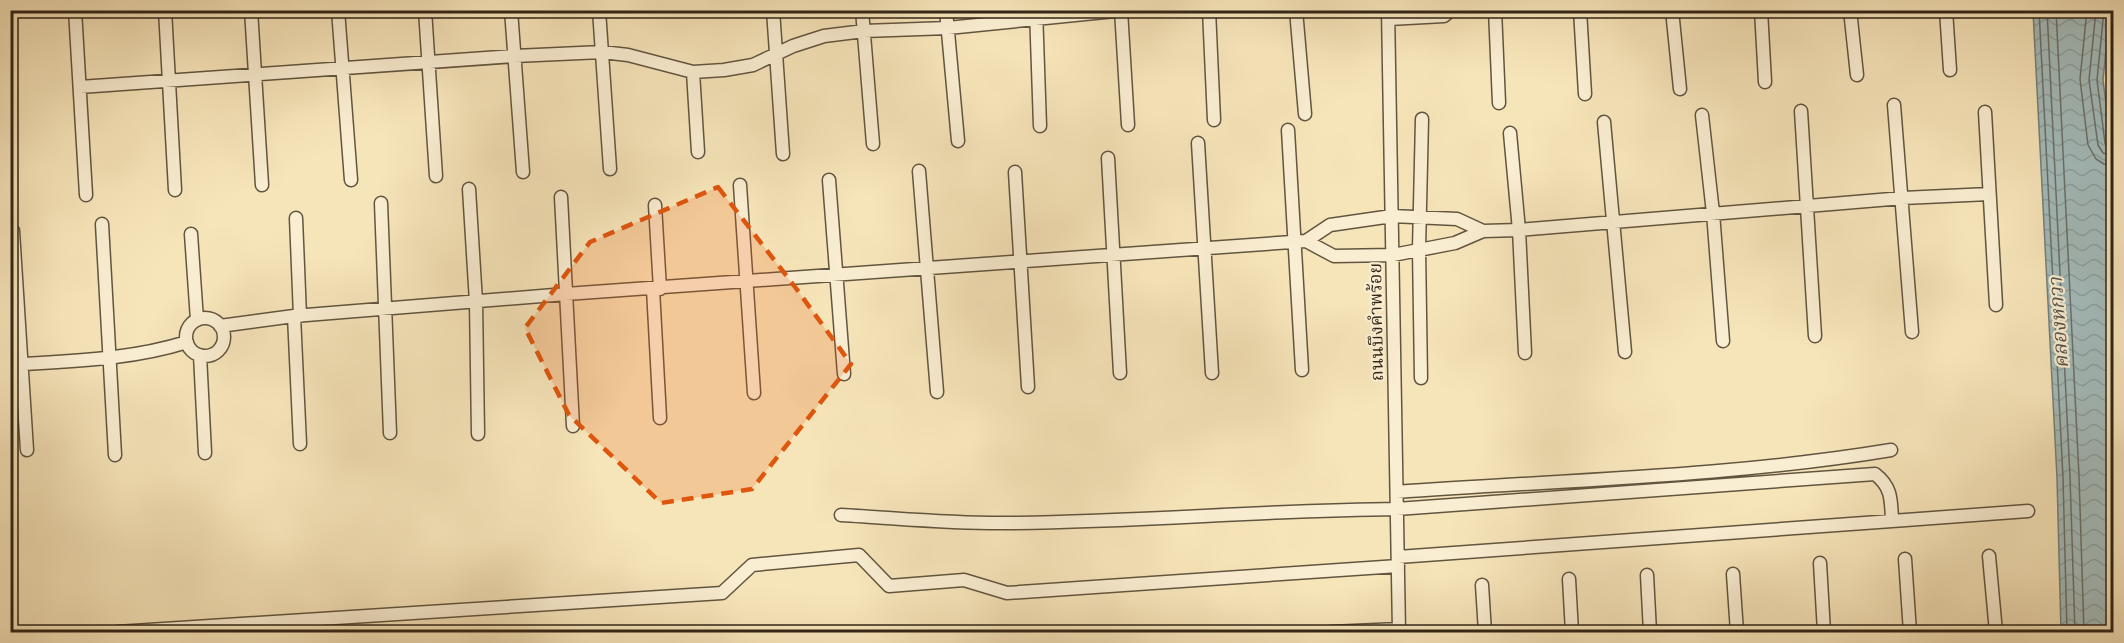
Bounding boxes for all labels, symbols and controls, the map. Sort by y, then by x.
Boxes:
street label: ถนนบึงคำพร้อย [1363,263,1390,381]
water label: คลองหกวา [2042,275,2075,369]

